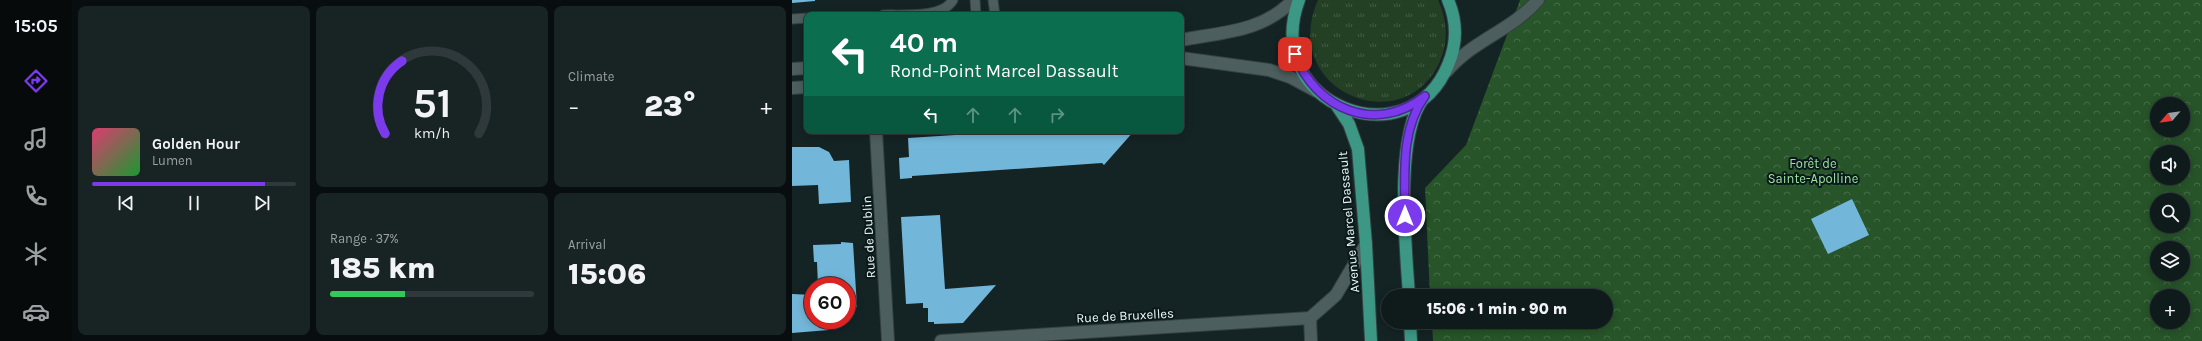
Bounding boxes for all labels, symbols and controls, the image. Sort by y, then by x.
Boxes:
text: 15:05 [14,15,58,37]
text: 40 m [890,26,958,59]
icon: left [824,28,876,80]
pin [1278,37,1312,71]
icon: arrive [1284,43,1306,65]
text: Rond-Point Marcel Dassault [890,60,1119,82]
icon: directions [22,67,50,95]
text: Climate [568,69,614,84]
text: 51 [412,79,452,127]
text: 23° [644,88,696,124]
text: − [568,94,580,120]
text: + [760,94,772,120]
north arrow [2150,97,2190,137]
map controls [2150,97,2190,329]
icon: left [920,104,942,126]
icon: ahead [962,104,984,126]
icon: ahead [1004,104,1026,126]
icon: right [1046,104,1068,126]
icon: music [22,125,50,153]
text: km/h [414,125,450,142]
text: Golden Hour [152,135,240,153]
button: sound [2150,145,2190,185]
street label: Avenue Marcel Dassault [1335,151,1362,293]
text: Lumen [152,153,193,168]
park label: Forêt de Sainte-Apolline [1768,156,1859,186]
icon: phone [22,182,50,210]
icon: previous [115,192,137,214]
icon: pause [183,192,205,214]
icon: next [251,192,273,214]
button: search [2150,193,2190,233]
street label: Rue de Dublin [859,195,878,279]
position arrow [1384,195,1426,237]
text: Range · 37% [330,231,399,246]
text: Arrival [568,237,606,252]
icon: climate [22,240,50,268]
button: layers [2150,241,2190,281]
text: 185 km [330,250,436,286]
text: 15:06 [568,256,646,292]
speed limit sign: 60 [804,277,856,329]
button: + [2150,289,2190,329]
icon: car [22,298,50,326]
text: 15:06 · 1 min · 90 m [1427,300,1567,318]
street label: Rue de Bruxelles [1076,305,1174,326]

